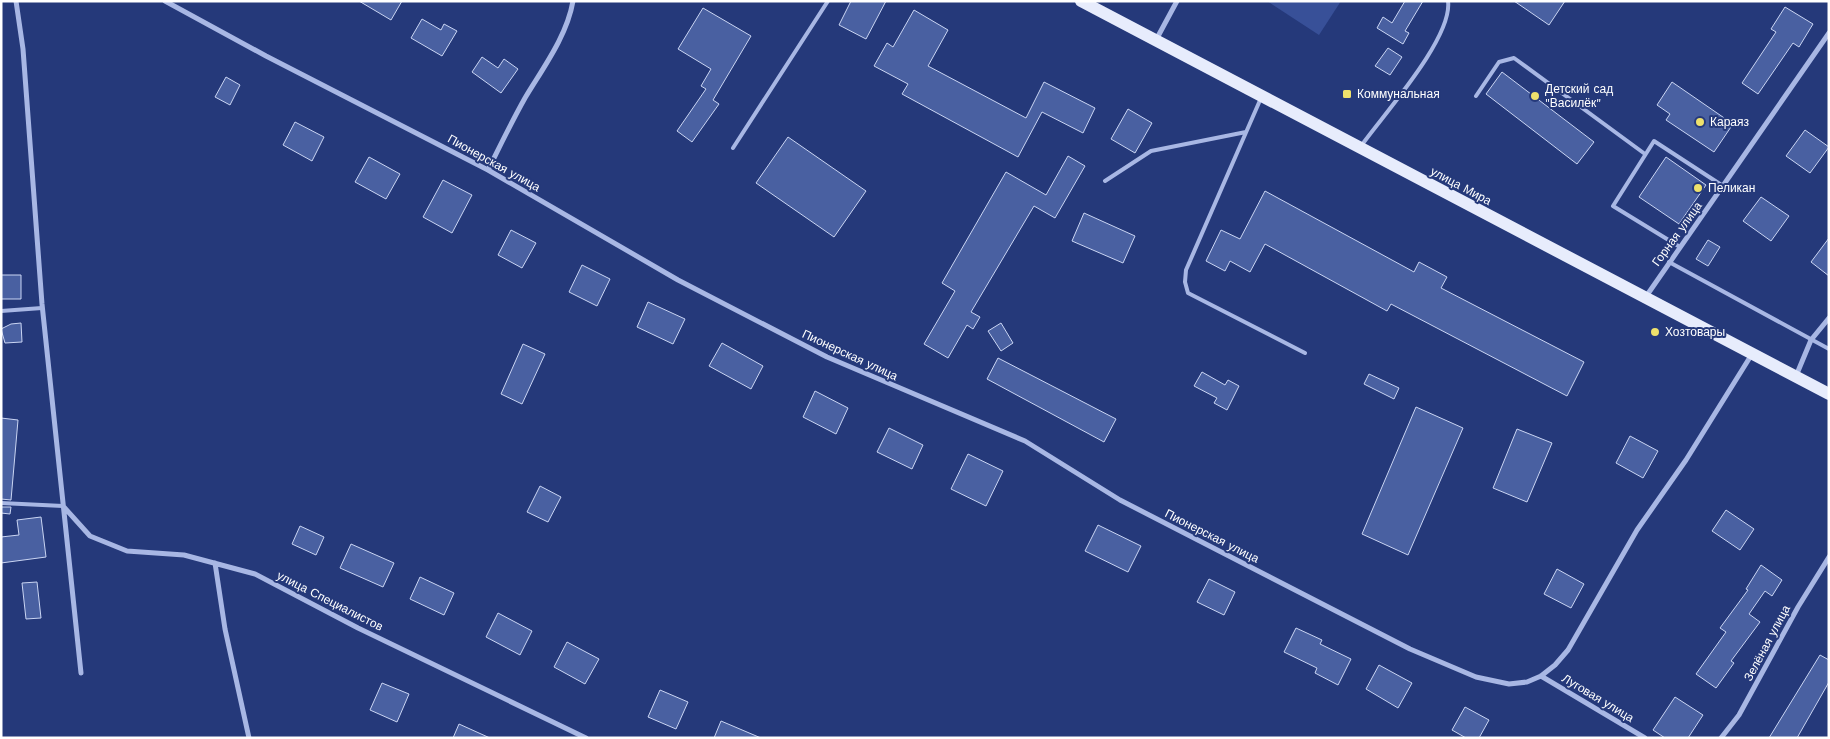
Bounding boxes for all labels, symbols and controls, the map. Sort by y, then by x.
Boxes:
place label: Детский сад "Василёк" [1545,82,1613,110]
place label: Коммунальная [1357,87,1440,101]
marker: Коммунальная [1341,88,1353,100]
marker: Детский сад "Василёк" [1529,90,1541,102]
place label: Караяз [1710,115,1750,129]
marker: Караяз [1694,116,1706,128]
street label: Пионерская улица [445,132,543,194]
street label: улица Мира [1428,164,1494,208]
place label: Пеликан [1708,181,1755,195]
marker: Пеликан [1692,182,1704,194]
street label: Горная улица [1649,199,1705,269]
place label: Хозтовары [1665,325,1725,339]
marker: Хозтовары [1649,326,1661,338]
street label: Пионерская улица [800,327,900,383]
street label: Пионерская улица [1163,506,1262,566]
street label: улица Специалистов [275,568,385,634]
street label: Зелёная улица [1741,602,1793,683]
street label: Луговая улица [1560,671,1637,725]

